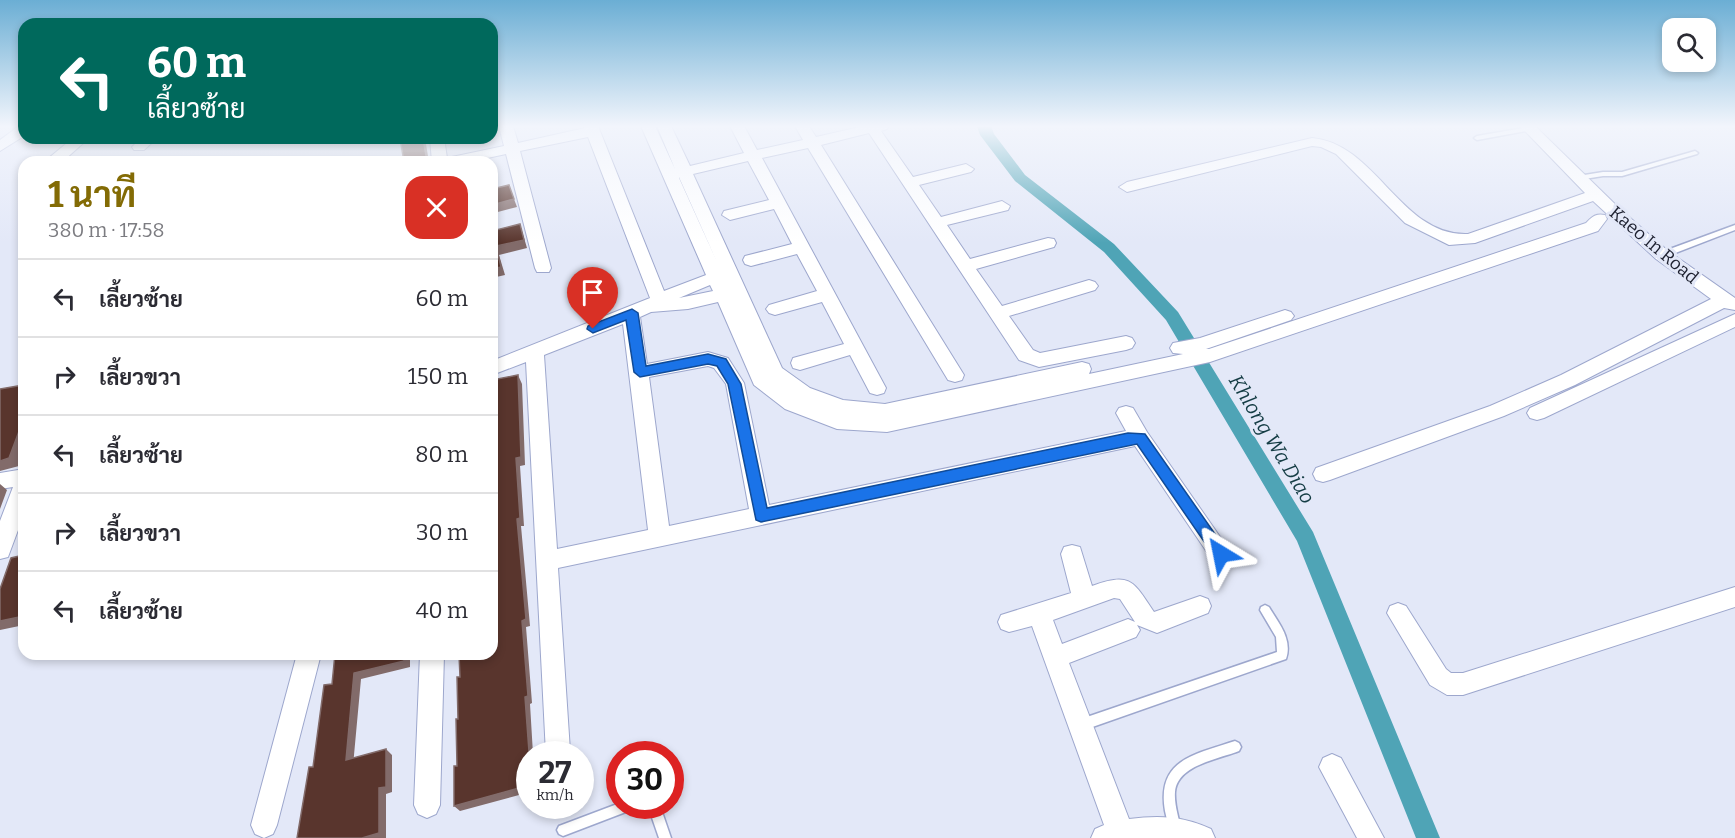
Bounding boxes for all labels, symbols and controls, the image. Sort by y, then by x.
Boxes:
map controls [1662,18,1716,72]
button: search [1662,18,1716,72]
text: 60 m [147,38,246,88]
icon: left [48,42,126,120]
text: เลี้ยวซ้าย [147,93,245,125]
text: 1 นาที [48,173,136,217]
button: close [405,176,468,239]
street label: Kaeo In Road [1605,201,1703,289]
text: 380 m · 17:58 [48,218,164,242]
pin [567,267,618,329]
icon: arrive [576,276,609,309]
icon: left [48,282,81,315]
text: 60 m [416,285,468,312]
text: เลี้ยวซ้าย [99,286,183,313]
icon: right [48,360,81,393]
text: 150 m [408,363,468,390]
text: เลี้ยวขวา [99,364,181,391]
water label: Khlong Wa Diao [1224,370,1320,508]
icon: left [48,438,81,471]
text: 80 m [415,441,468,468]
text: เลี้ยวซ้าย [99,442,183,469]
icon: right [48,516,81,549]
text: 30 m [416,519,468,546]
text: เลี้ยวขวา [99,520,181,547]
position arrow [1189,522,1253,586]
icon: left [48,594,81,627]
text: 40 m [416,597,468,624]
text: เลี้ยวซ้าย [99,598,183,625]
speed limit sign: 30 [606,741,684,819]
text: 27 [539,755,571,791]
text: km/h [536,786,574,804]

